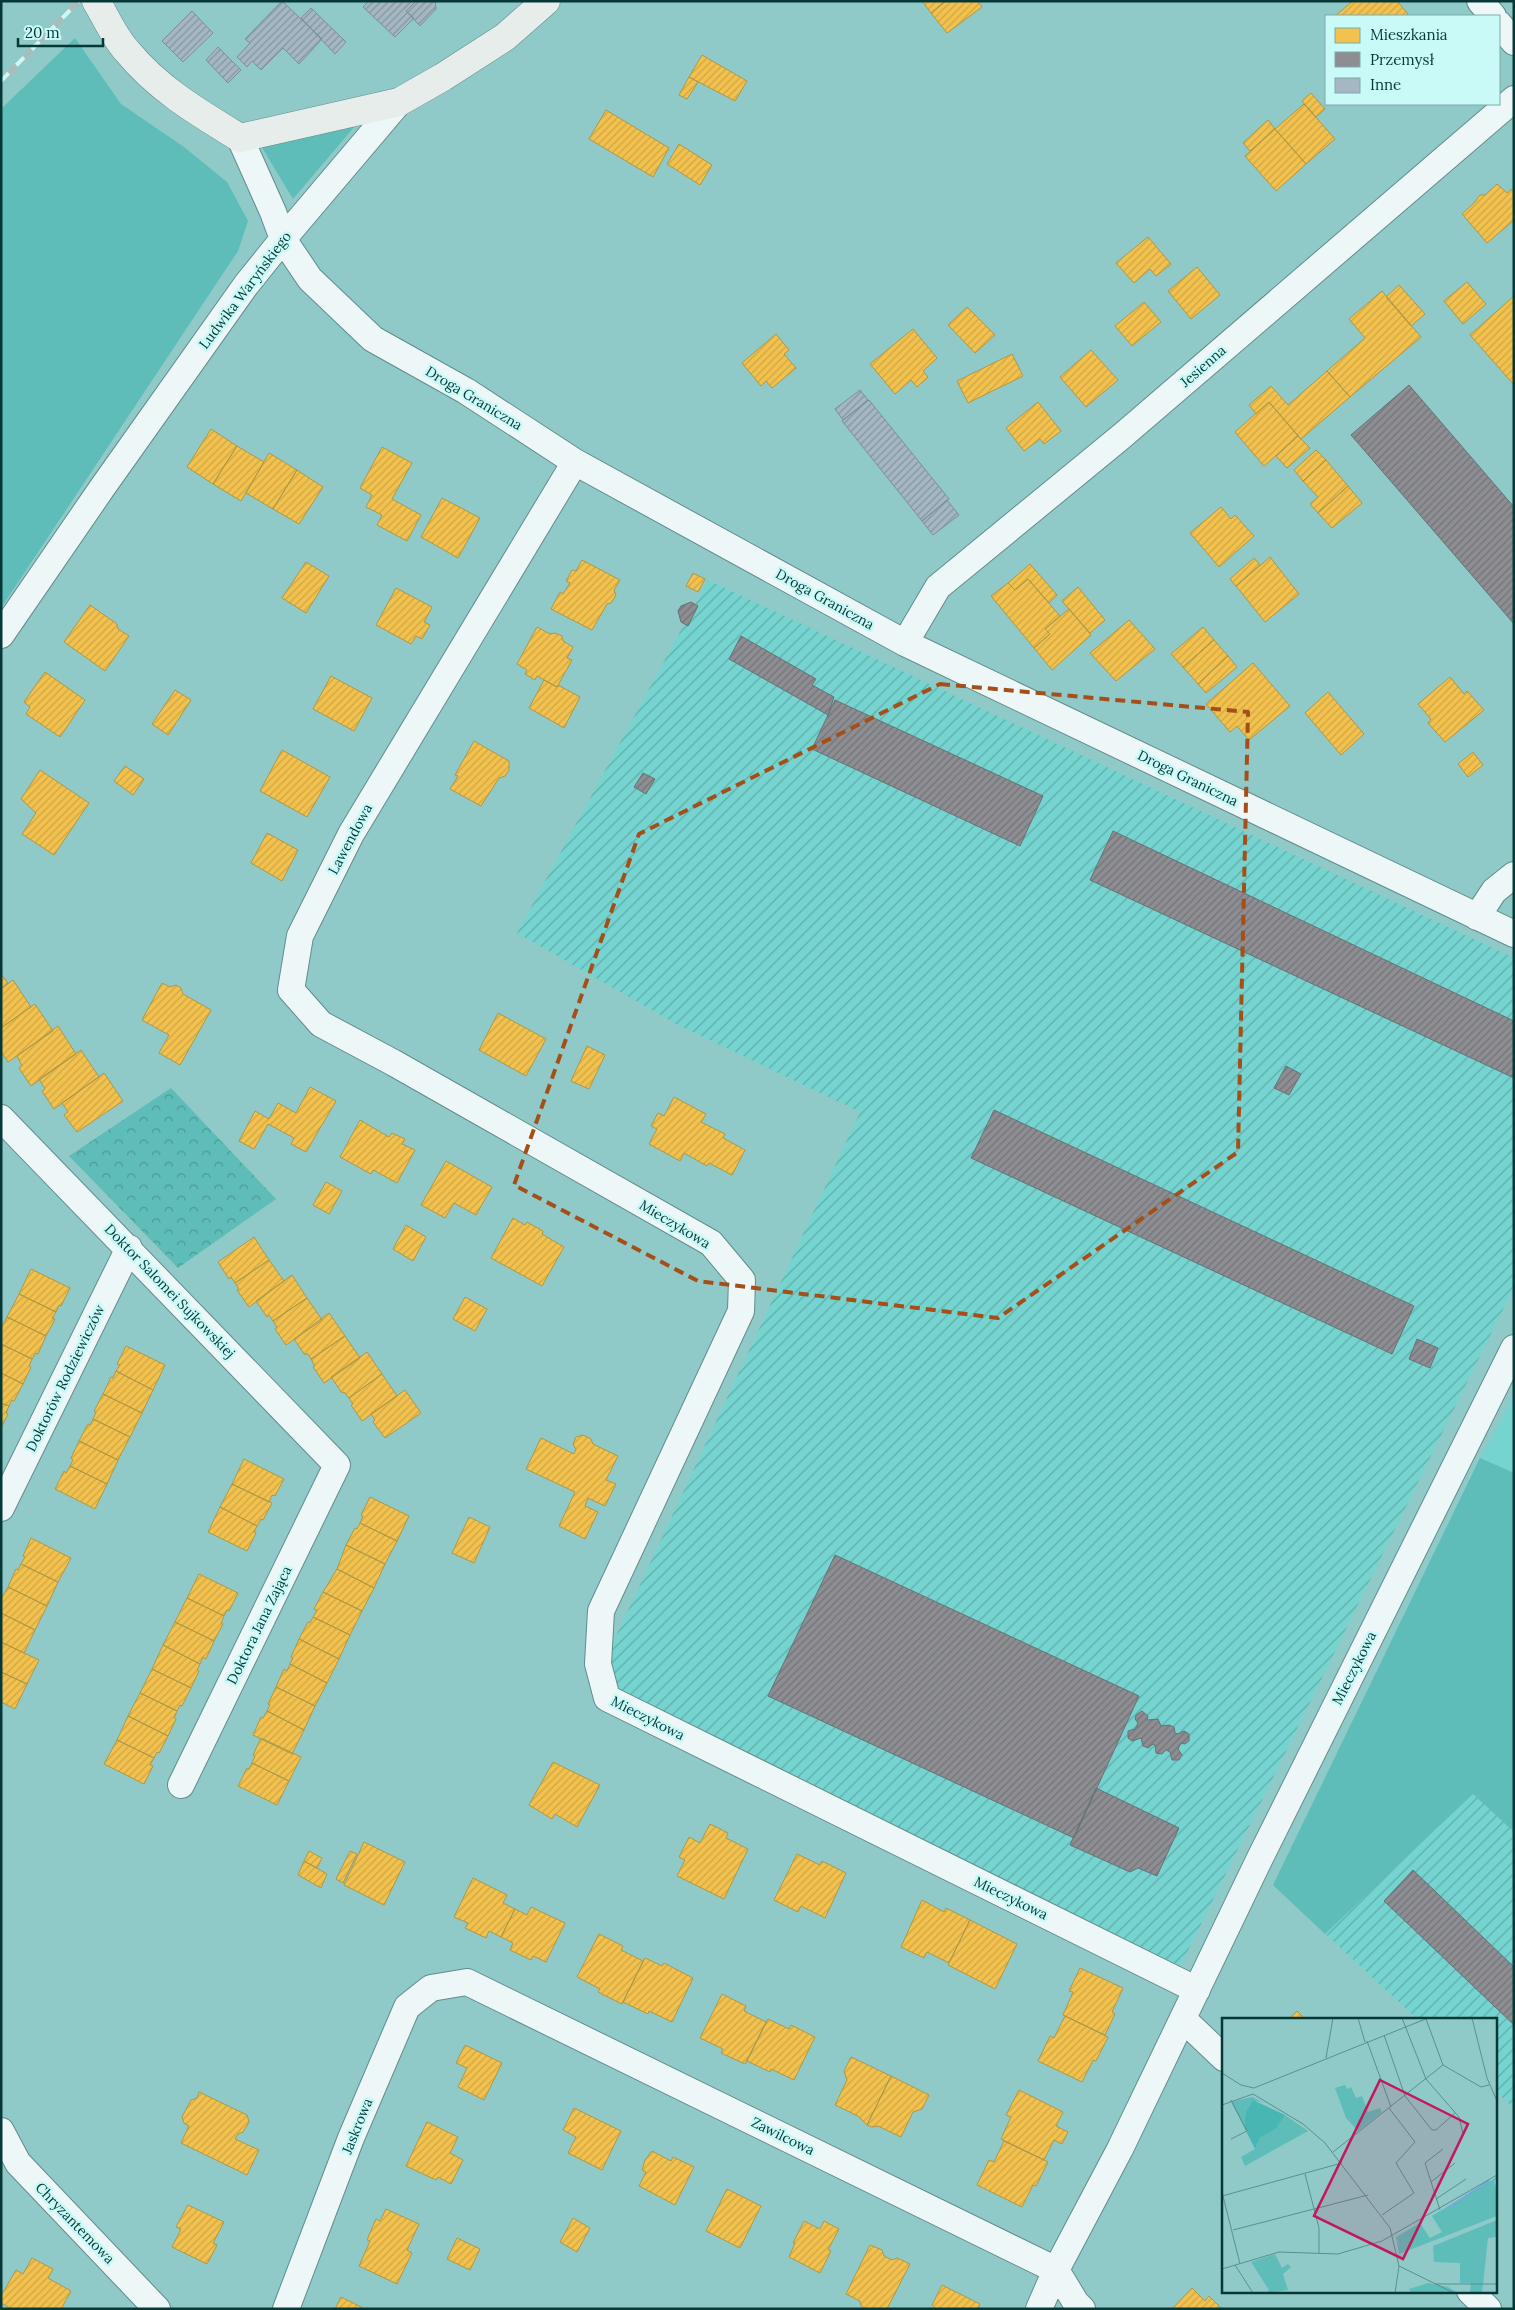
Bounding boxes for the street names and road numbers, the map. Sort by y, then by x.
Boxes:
street label: Ludwika Waryńskiego [195,228,295,352]
street label: Jesienna [1176,341,1230,391]
street label: Droga Graniczna [422,362,526,434]
street label: Droga Graniczna [773,565,877,633]
street label: Droga Graniczna [1135,746,1241,810]
street label: Lawendowa [324,801,376,877]
street label: Mieczykowa [636,1196,714,1252]
street label: Doktor Salomei Sujkowskiej [101,1220,239,1362]
street label: Doktorów Rodziewiczów [22,1301,109,1454]
street label: Doktora Jana Zająca [223,1563,295,1687]
street label: Mieczykowa [1328,1628,1380,1708]
street label: Mieczykowa [608,1692,688,1744]
street label: Mieczykowa [971,1872,1051,1924]
street label: Jaskrowa [337,2095,376,2157]
street label: Zawilcowa [748,2113,818,2159]
street label: Chryzantemowa [32,2178,118,2268]

